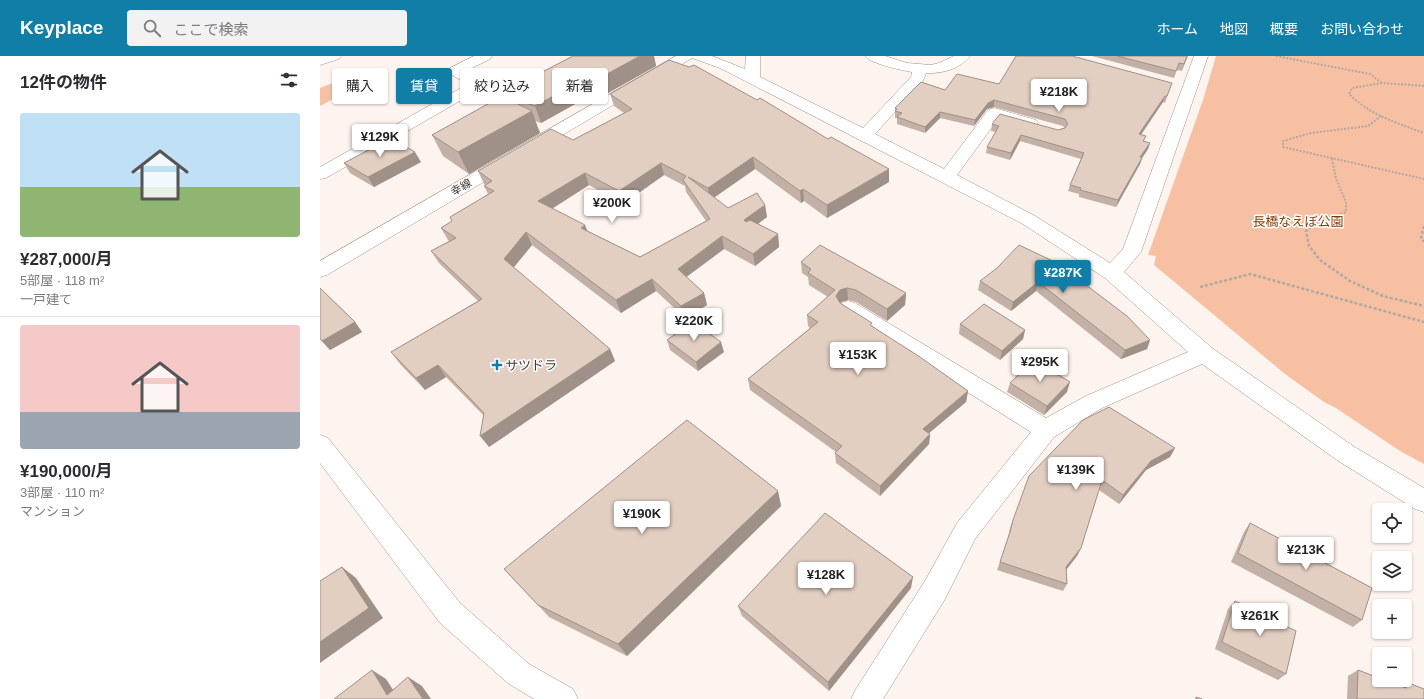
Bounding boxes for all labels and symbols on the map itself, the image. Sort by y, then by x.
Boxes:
pin: ¥218K [1031,79,1087,113]
pin: ¥129K [352,124,408,158]
street label: 幸線 [448,176,474,198]
pin: ¥200K [584,190,640,224]
park label: 長橋なえぼ公園 [1252,214,1344,229]
pin: ¥287K [1035,260,1091,294]
pin: ¥220K [666,308,722,342]
pin: ¥153K [830,342,886,376]
pin: ¥295K [1012,349,1068,383]
place label: サツドラ [505,358,557,373]
marker: サツドラ [492,360,502,370]
pin: ¥139K [1048,457,1104,491]
pin: ¥190K [614,501,670,535]
pin: ¥213K [1278,537,1334,571]
pin: ¥128K [798,562,854,596]
pin: ¥261K [1232,603,1288,637]

